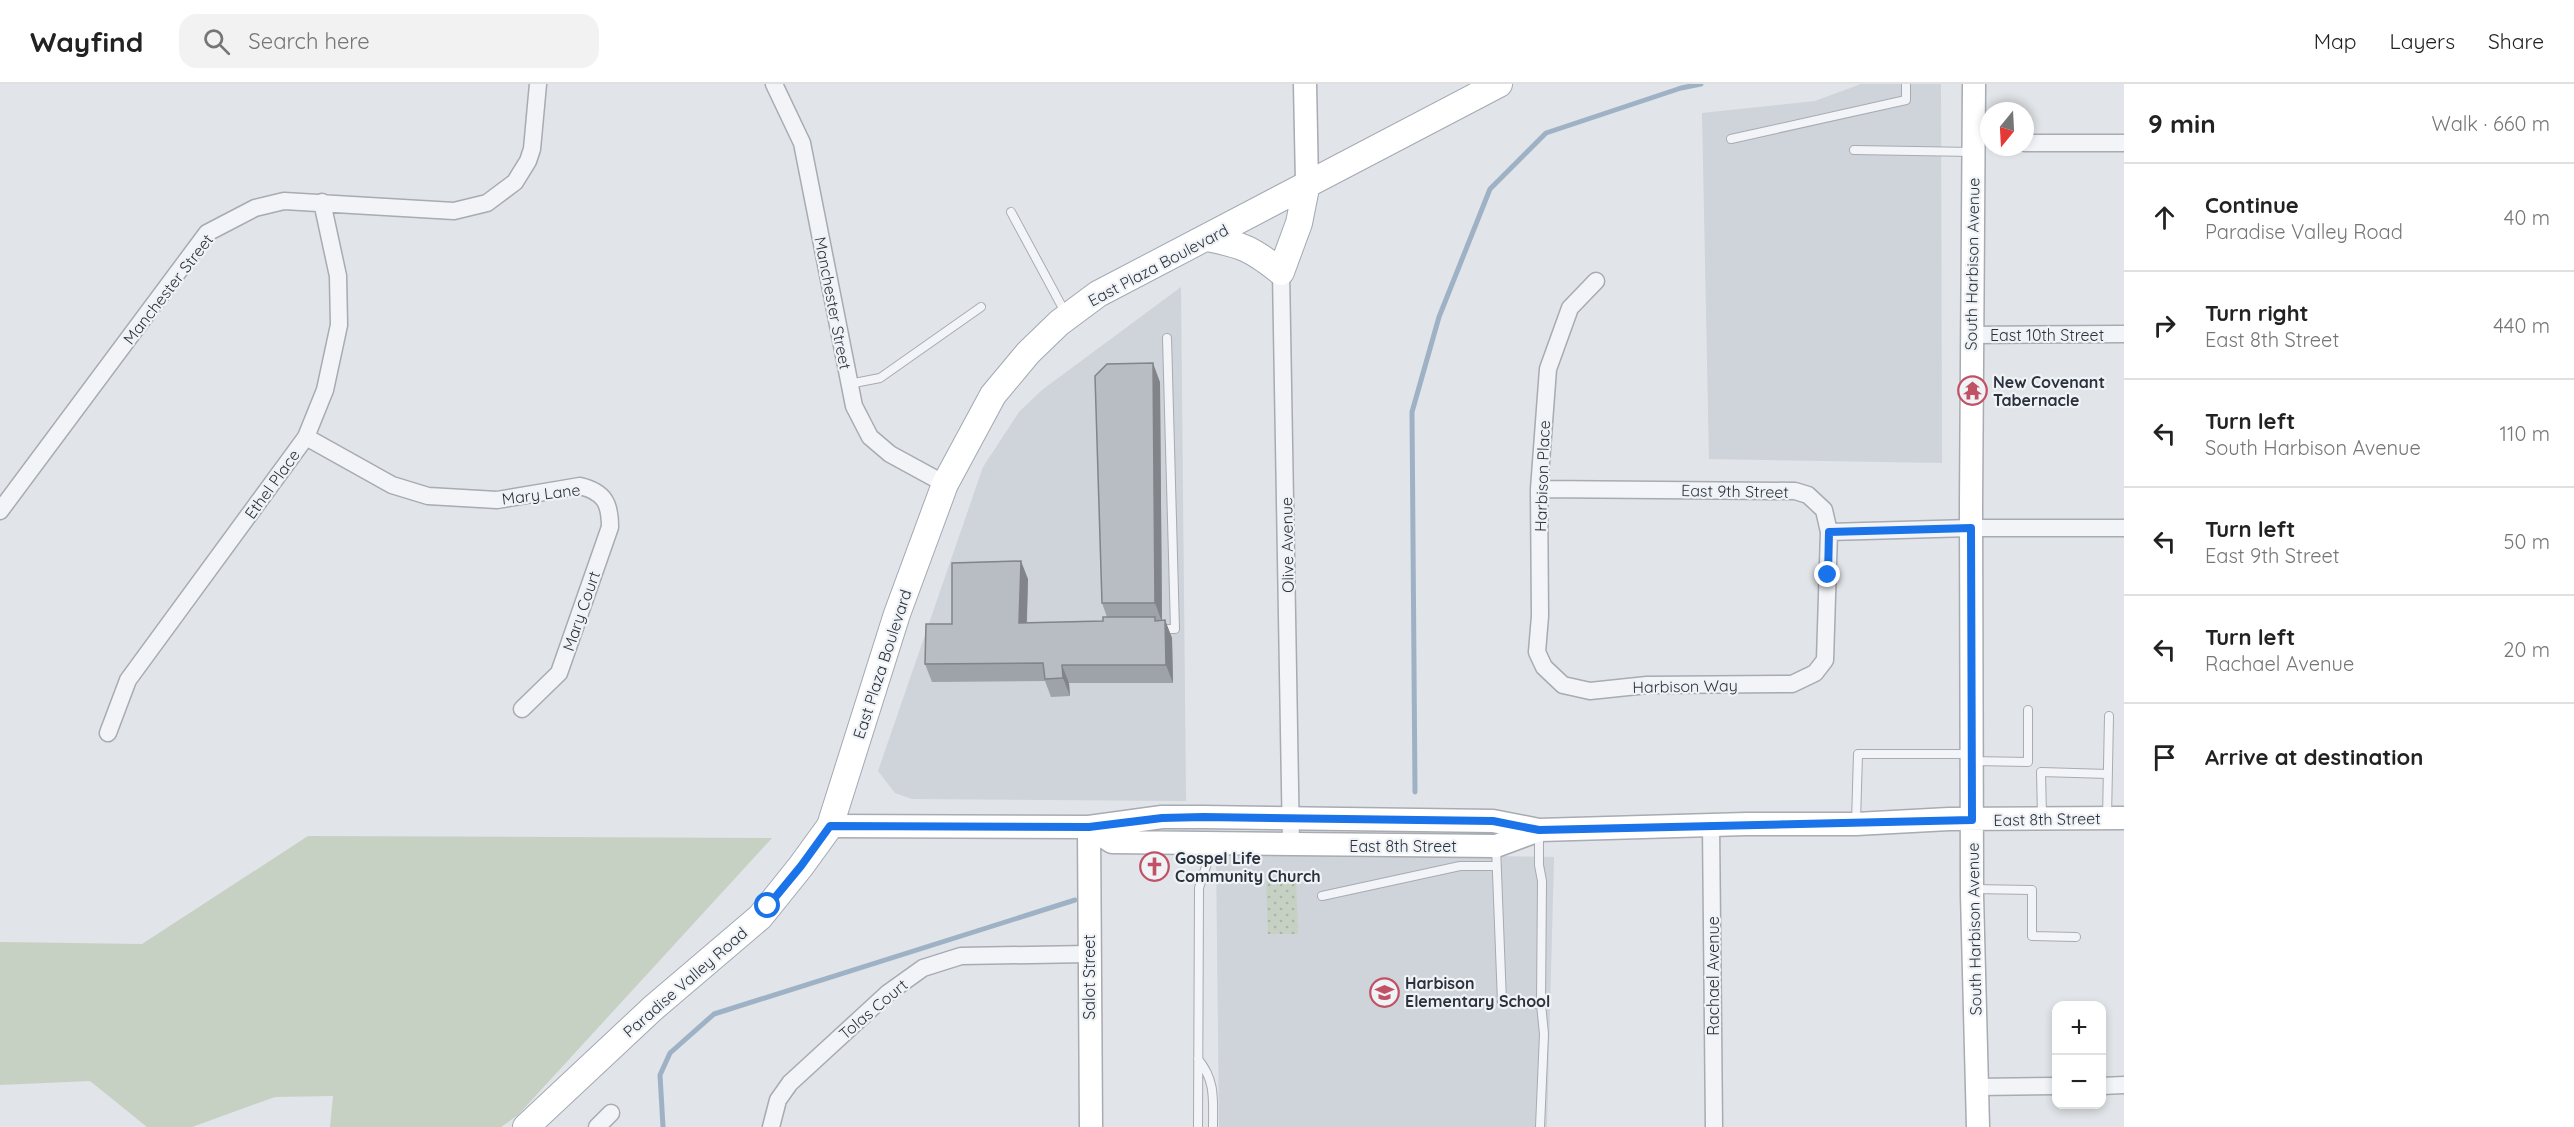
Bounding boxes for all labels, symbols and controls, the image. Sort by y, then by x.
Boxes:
search box [179,14,599,68]
text: Wayfind [30,24,143,59]
icon: search [200,25,233,58]
text: Search here [248,27,370,55]
text: Map [2314,28,2357,54]
text: Layers [2390,28,2455,54]
text: Share [2488,28,2544,54]
north arrow [1980,102,2034,156]
text: 9 min [2148,107,2216,140]
text: Walk · 660 m [2432,111,2550,136]
street label: South Harbison Avenue [1960,178,1984,350]
text: Continue [2205,191,2299,219]
icon: ahead [2148,201,2181,234]
text: 40 m [2504,205,2550,230]
text: Paradise Valley Road [2205,219,2403,244]
street label: East Plaza Boulevard [1084,220,1232,310]
street label: Manchester Street [119,230,217,348]
street label: Manchester Street [810,235,856,371]
text: Turn right [2205,299,2309,327]
icon: right [2148,309,2181,342]
text: 440 m [2493,313,2550,338]
street label: East 10th Street [1990,325,2104,345]
text: East 8th Street [2205,327,2339,352]
place label: New Covenant Tabernacle [1993,372,2105,410]
temple icon: New Covenant Tabernacle [1956,375,1988,407]
text: Turn left [2205,407,2295,435]
icon: left [2148,417,2181,450]
street label: Harbison Place [1530,420,1554,532]
text: 110 m [2500,421,2550,446]
text: South Harbison Avenue [2205,435,2421,460]
street label: Ethel Place [240,445,304,523]
street label: Mary Lane [501,479,581,509]
street label: East 9th Street [1681,480,1789,502]
street label: Olive Avenue [1276,497,1298,593]
text: Turn left [2205,515,2295,543]
icon: left [2148,525,2181,558]
text: 50 m [2504,529,2550,554]
text: East 9th Street [2205,543,2340,568]
route end [1814,561,1840,587]
street label: Mary Court [558,568,604,654]
street label: East Plaza Boulevard [848,587,916,741]
text: Turn left [2205,623,2295,651]
icon: left [2148,633,2181,666]
text: 20 m [2503,637,2550,662]
text: Rachael Avenue [2205,651,2354,676]
street label: Harbison Way [1632,675,1738,697]
icon: arrive [2148,741,2181,774]
text: Arrive at destination [2205,743,2423,771]
street label: East 8th Street [1993,808,2101,830]
street label: East 8th Street [1349,836,1457,856]
street label: South Harbison Avenue [1962,843,1986,1015]
place label: Gospel Life Community Church [1175,848,1321,886]
church icon: Gospel Life Community Church [1138,851,1170,883]
route start [754,892,780,918]
street label: Rachael Avenue [1703,916,1723,1036]
street label: Paradise Valley Road [619,923,751,1041]
street label: Salot Street [1079,934,1099,1020]
place label: Harbison Elementary School [1405,973,1550,1011]
street label: Tolas Court [835,975,911,1043]
school or university icon: Harbison Elementary School [1368,976,1400,1008]
map controls [2052,1001,2106,1109]
button: + [2052,1001,2106,1055]
button: − [2052,1055,2106,1109]

